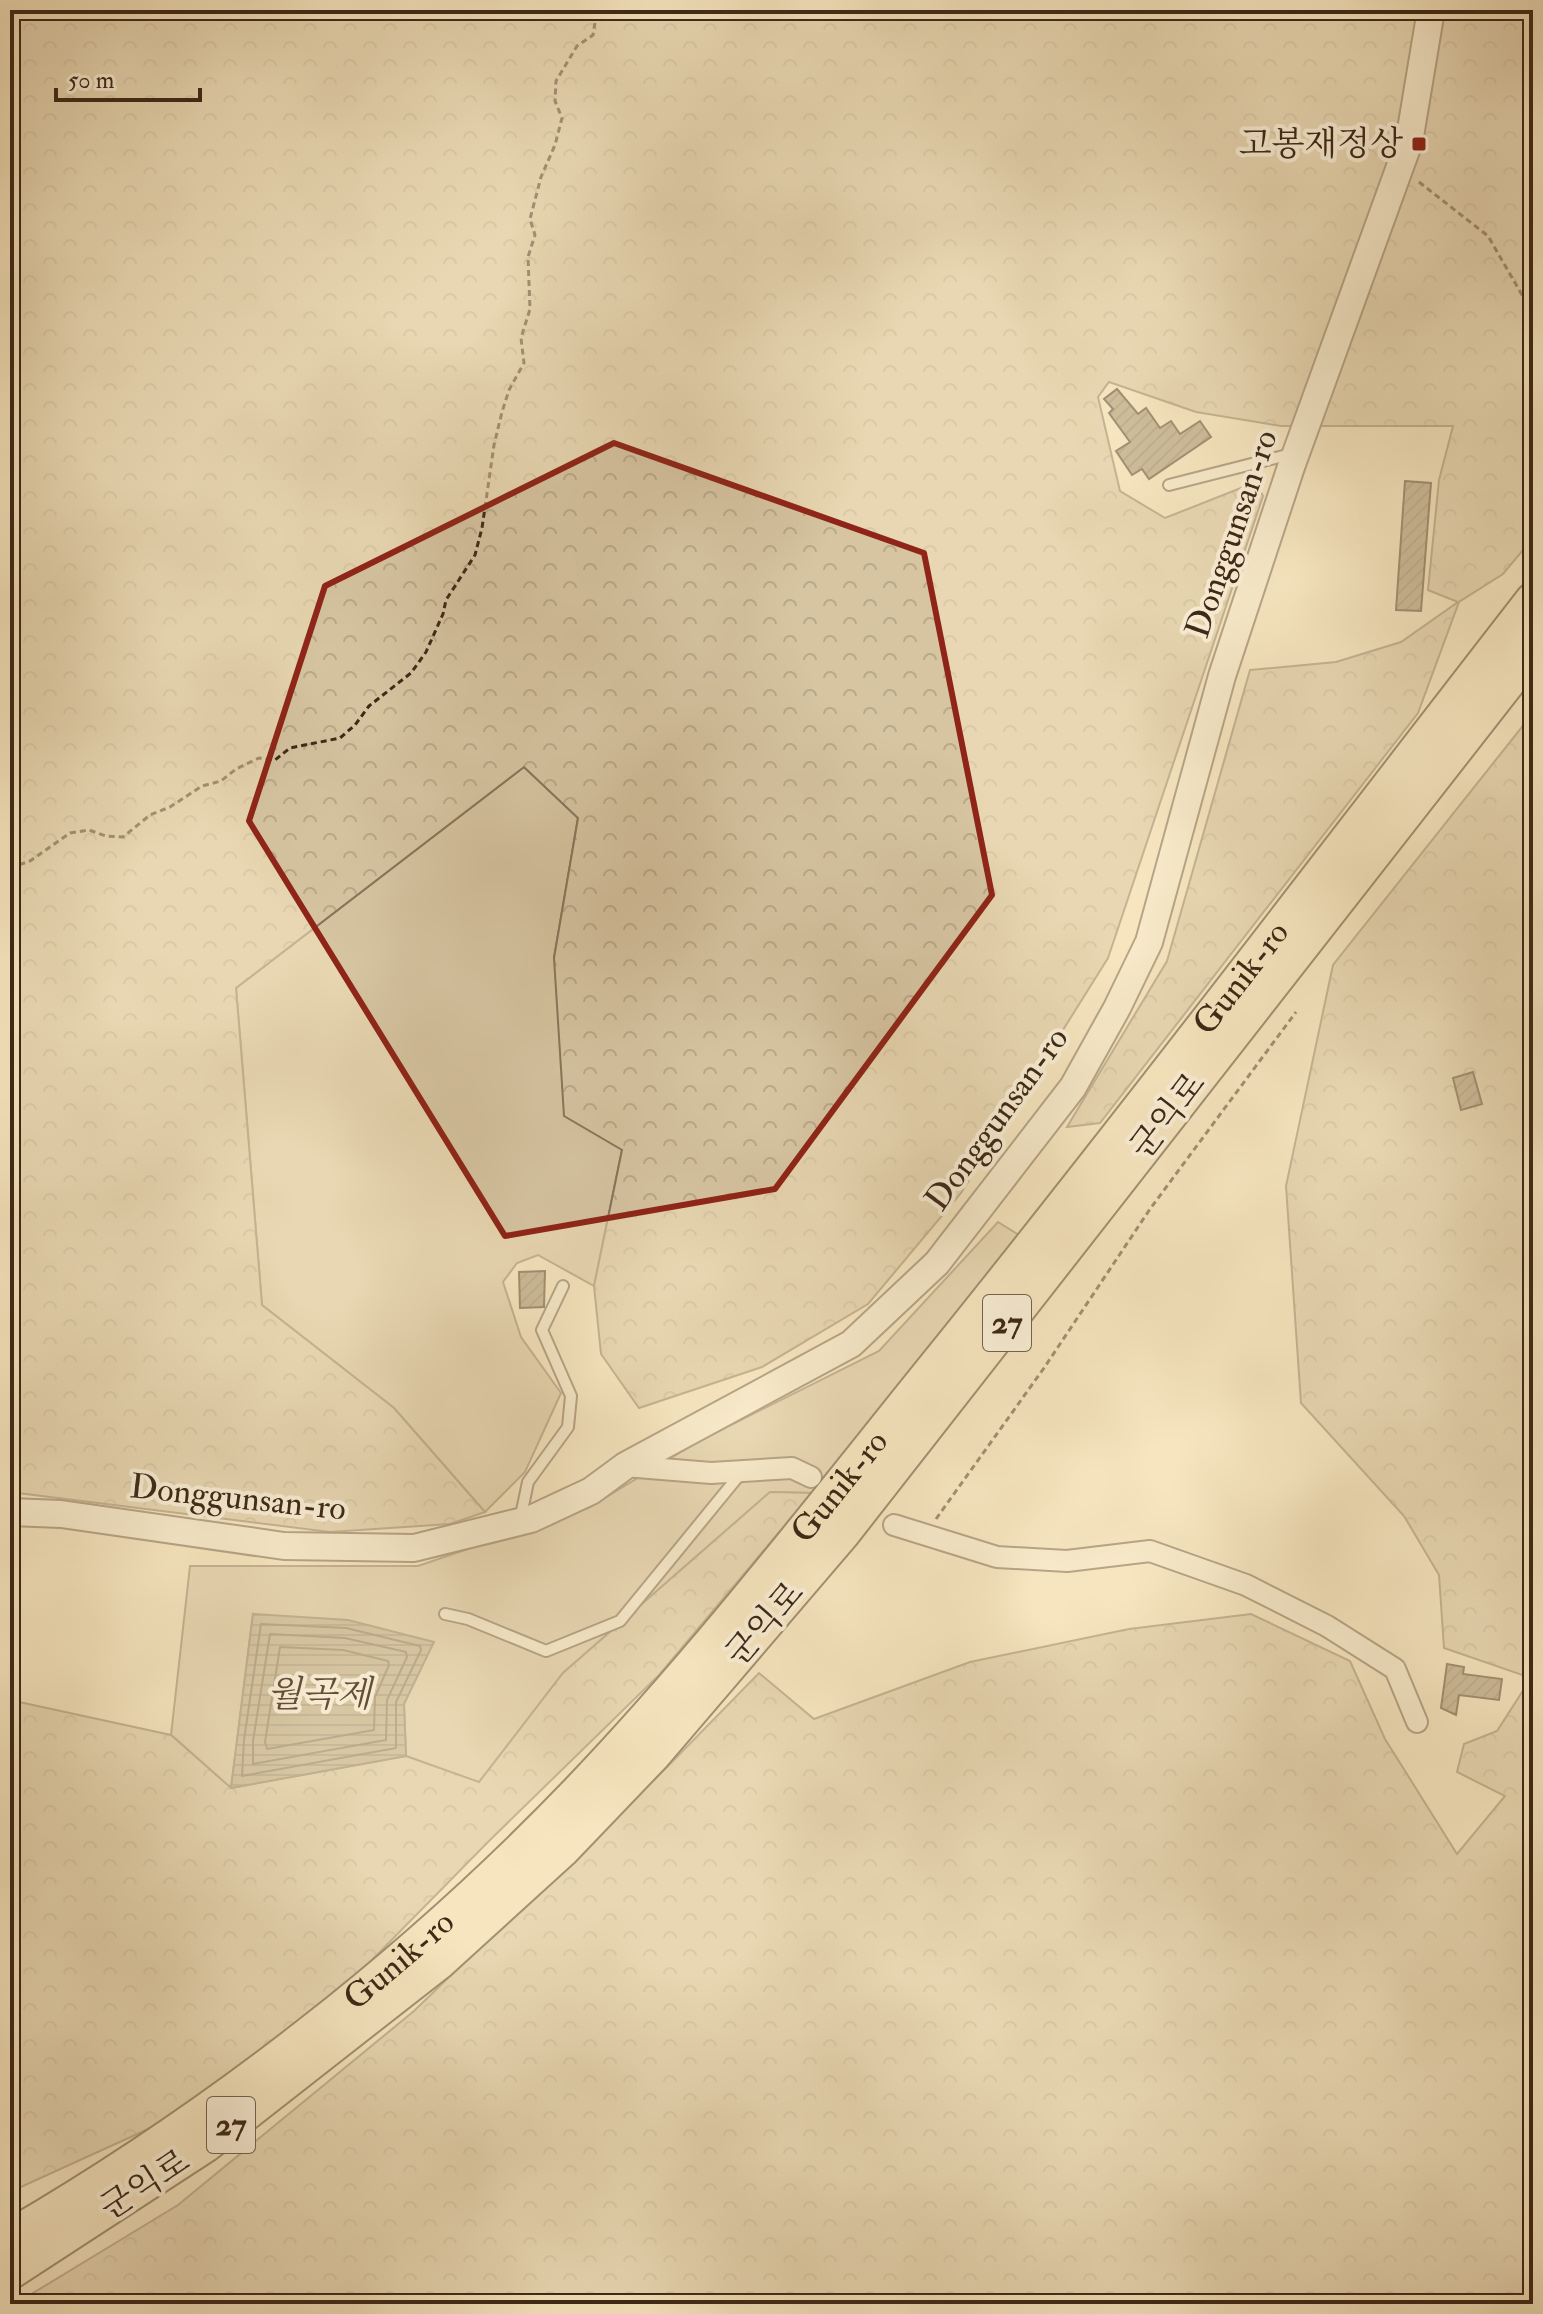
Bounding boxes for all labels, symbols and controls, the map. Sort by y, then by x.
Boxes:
scale bar [56,52,200,102]
text: 50 m [68,65,115,96]
place label: 고봉재정상 [1239,123,1403,166]
marker: 고봉재정상 [1410,135,1428,153]
street label: Donggunsan-ro [1176,424,1288,644]
street label: Gunik-ro [1183,912,1298,1043]
street label: Donggunsan-ro [916,1019,1078,1219]
street label: 군익로 [1121,1064,1215,1168]
road number: 27 [983,1295,1031,1351]
street label: Gunik-ro [781,1421,897,1552]
street label: Donggunsan-ro [128,1465,348,1531]
street label: 군익로 [716,1573,814,1675]
water label: 월곡제 [267,1672,375,1717]
street label: Gunik-ro [335,1901,463,2020]
road number: 27 [207,2097,255,2153]
street label: 군익로 [92,2140,198,2230]

